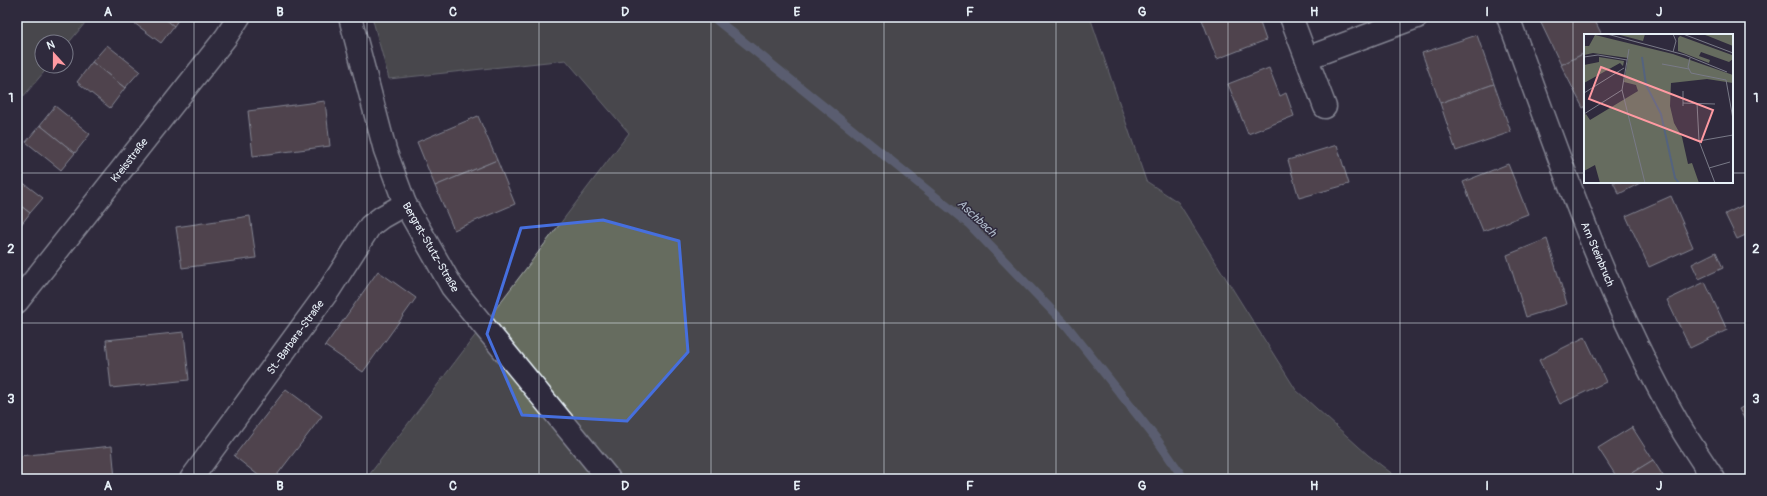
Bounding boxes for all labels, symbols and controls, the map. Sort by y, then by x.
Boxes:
text: A [104,4,113,20]
text: B [276,4,284,20]
text: C [449,4,457,20]
text: D [621,4,629,20]
text: E [794,4,801,20]
text: F [966,4,974,20]
text: G [1138,4,1147,20]
text: H [1310,4,1318,20]
text: I [1485,4,1489,20]
text: J [1656,4,1662,20]
north arrow [34,34,74,74]
inset map [1584,34,1733,183]
text: N [45,38,57,53]
text: 1 [8,90,14,106]
text: 1 [1753,90,1759,106]
street label: Kreisstraße [108,135,151,185]
water label: Aschbach [954,196,1000,241]
street label: Bergrat-Stutz-Straße [400,200,462,295]
street label: Am Steinbruch [1578,220,1617,289]
text: 2 [7,241,15,257]
text: 2 [1752,241,1760,257]
street label: St.-Barbara-Straße [264,297,327,377]
text: 3 [7,391,15,407]
text: 3 [1752,391,1760,407]
text: A [104,478,113,494]
text: B [276,478,284,494]
text: C [449,478,457,494]
text: D [621,478,629,494]
text: E [794,478,801,494]
text: F [966,478,974,494]
text: G [1138,478,1147,494]
text: H [1310,478,1318,494]
text: I [1485,478,1489,494]
text: J [1656,478,1662,494]

